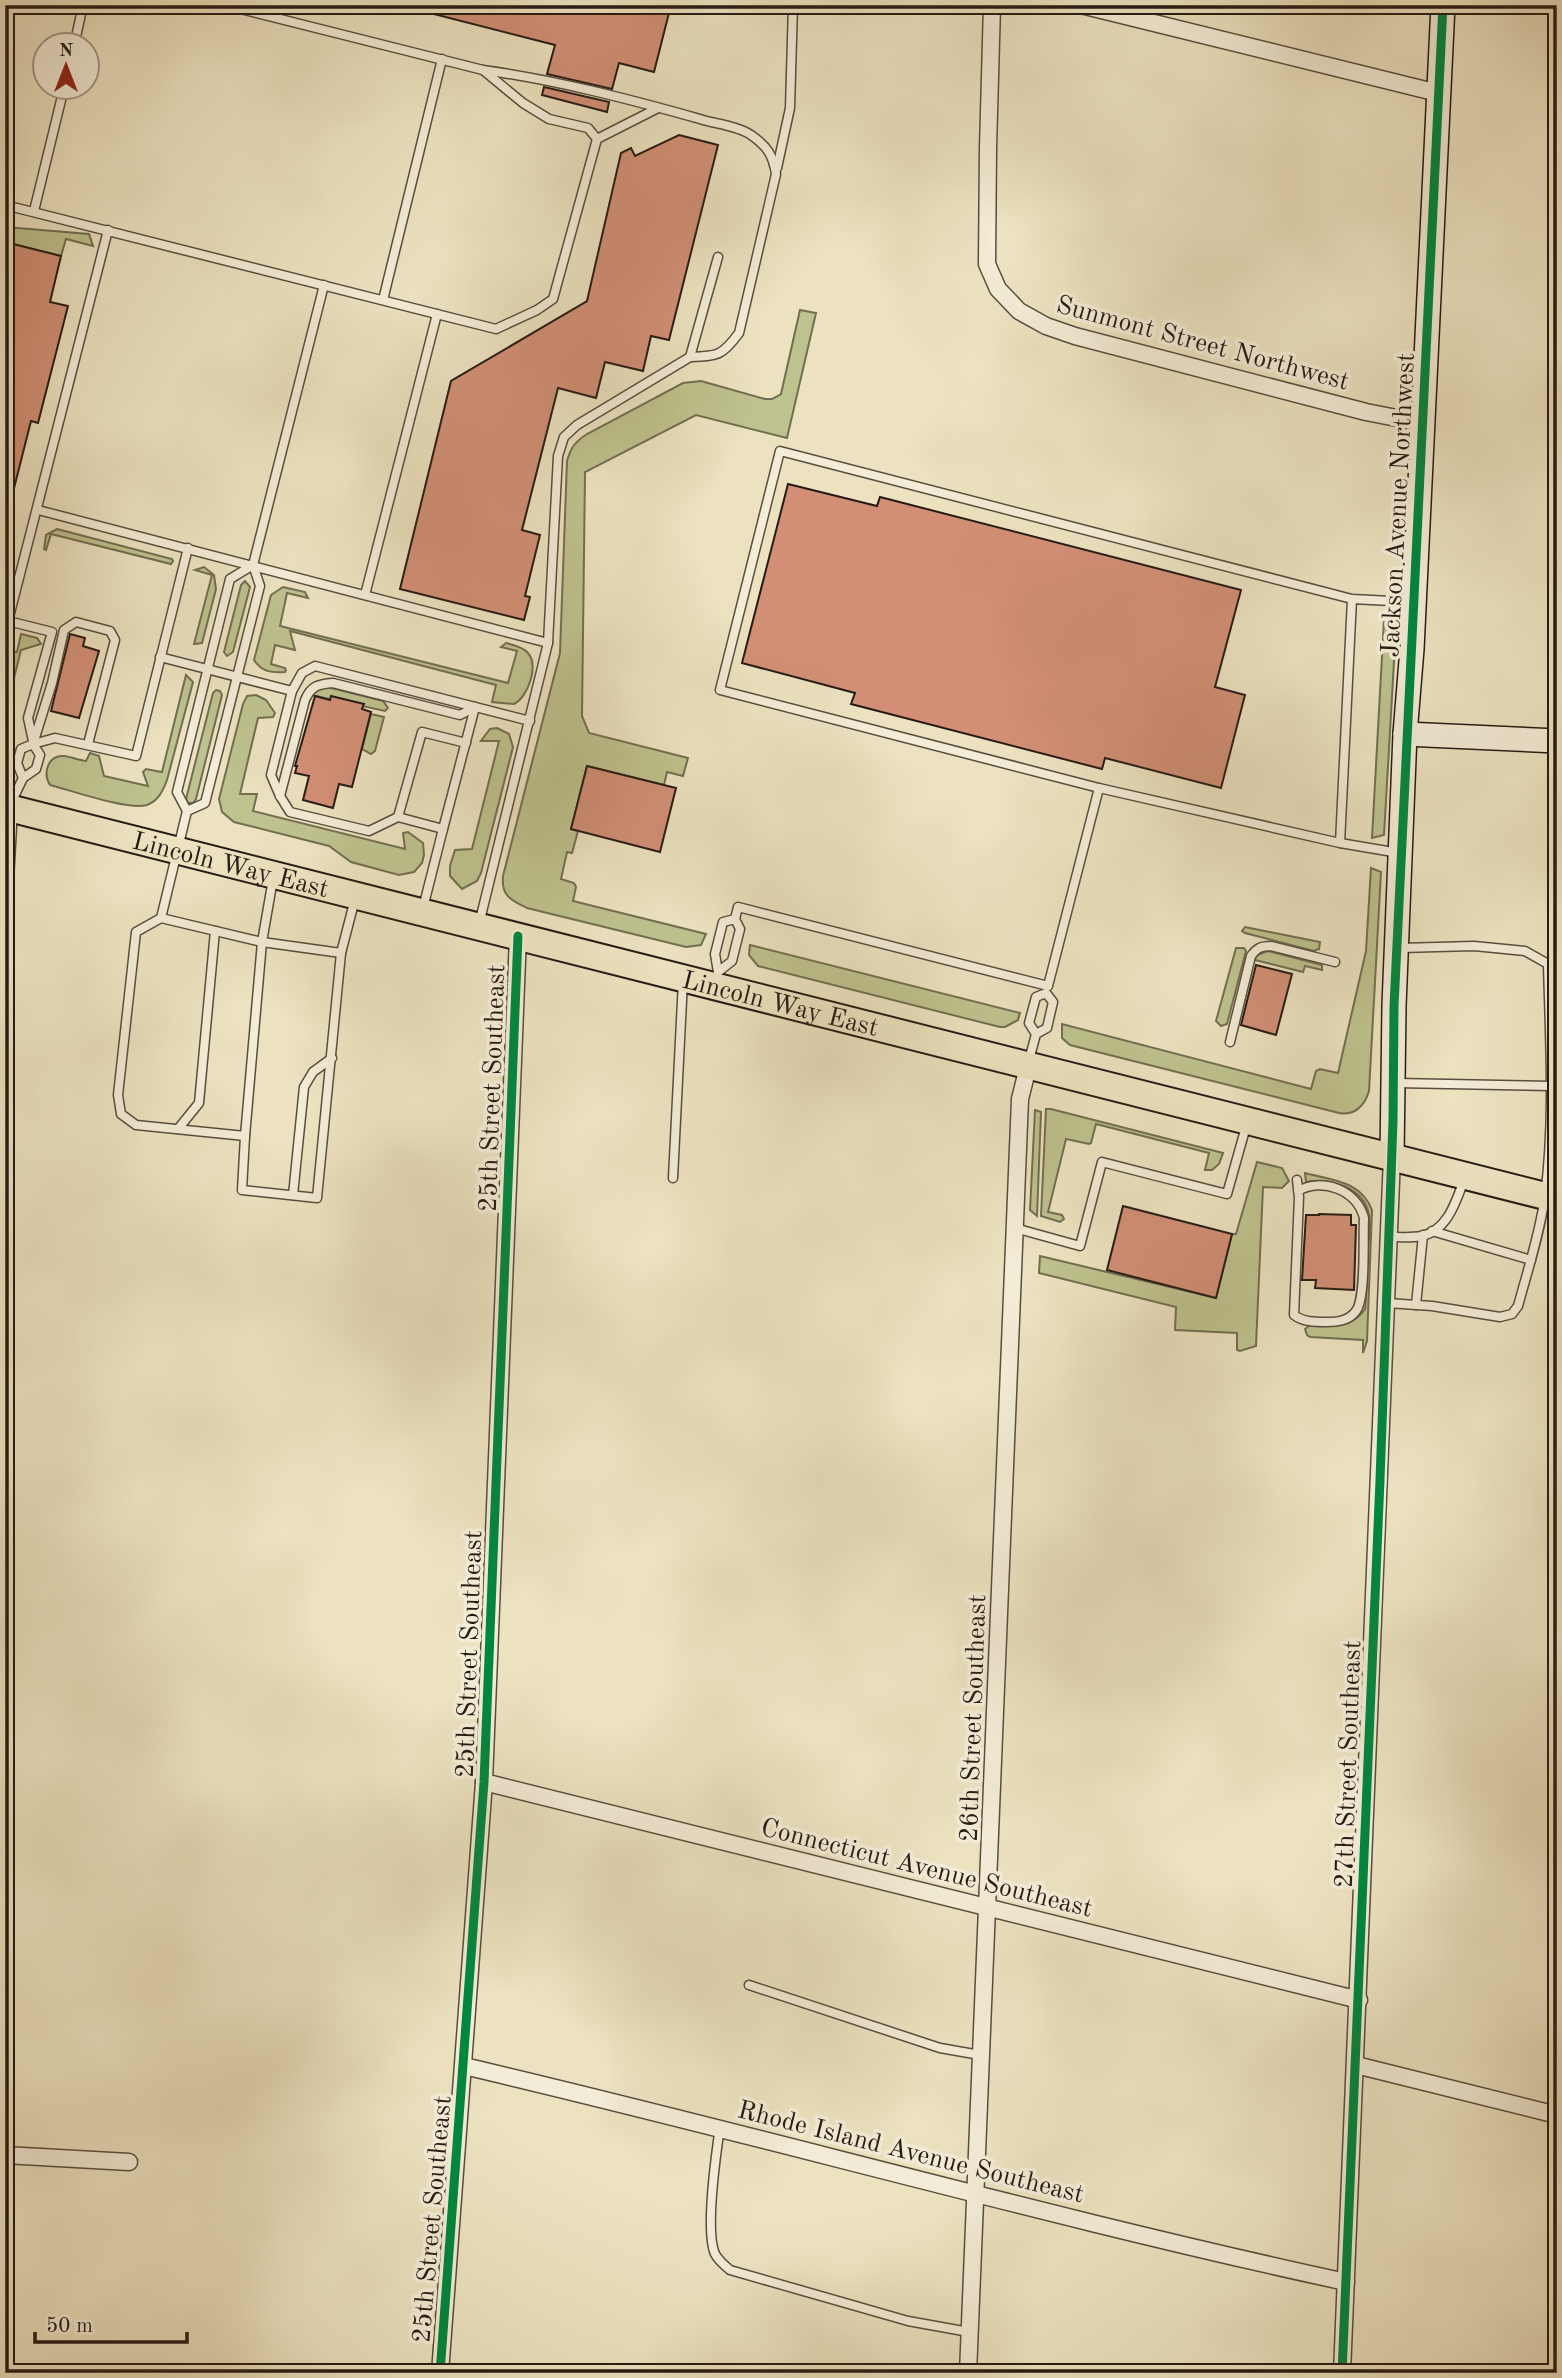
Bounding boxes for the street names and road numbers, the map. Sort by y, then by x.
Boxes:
street label: Sunmont Street Northwest [1053,292,1352,396]
street label: Jackson Avenue Northwest [1378,352,1420,658]
street label: Lincoln Way East [130,829,331,903]
street label: 25th Street Southeast [476,964,510,1213]
street label: Lincoln Way East [679,968,881,1042]
street label: 25th Street Southeast [453,1530,487,1779]
street label: 26th Street Southeast [957,1594,991,1843]
street label: 27th Street Southeast [1332,1640,1366,1889]
street label: Connecticut Avenue Southeast [758,1815,1095,1923]
street label: 25th Street Southeast [409,2094,457,2344]
street label: Rhode Island Avenue Southeast [735,2097,1086,2209]

